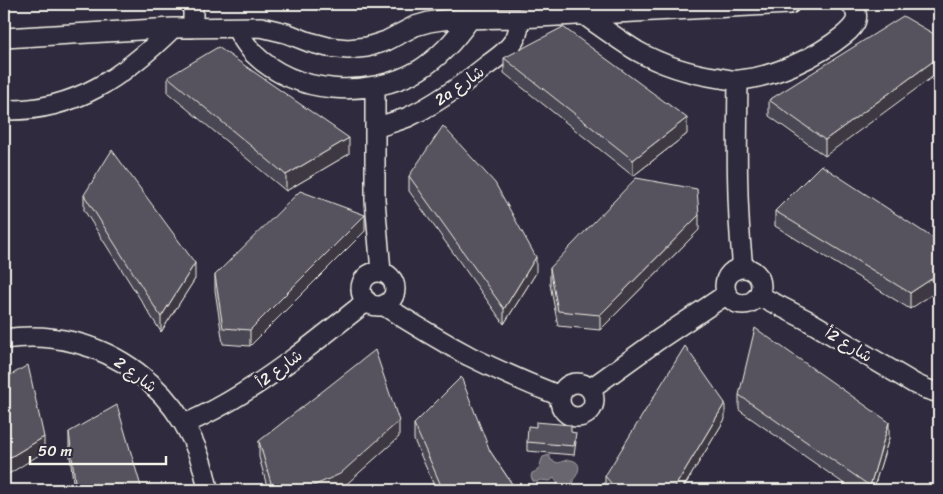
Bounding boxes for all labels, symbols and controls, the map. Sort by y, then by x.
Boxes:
street label: 2a شارع [428,57,491,113]
street label: شارع 2أ [819,319,878,370]
street label: شارع 2أ [250,341,309,395]
street label: شارع 2 [108,348,164,400]
scale bar [30,434,166,466]
text: 50 m [38,438,73,464]

